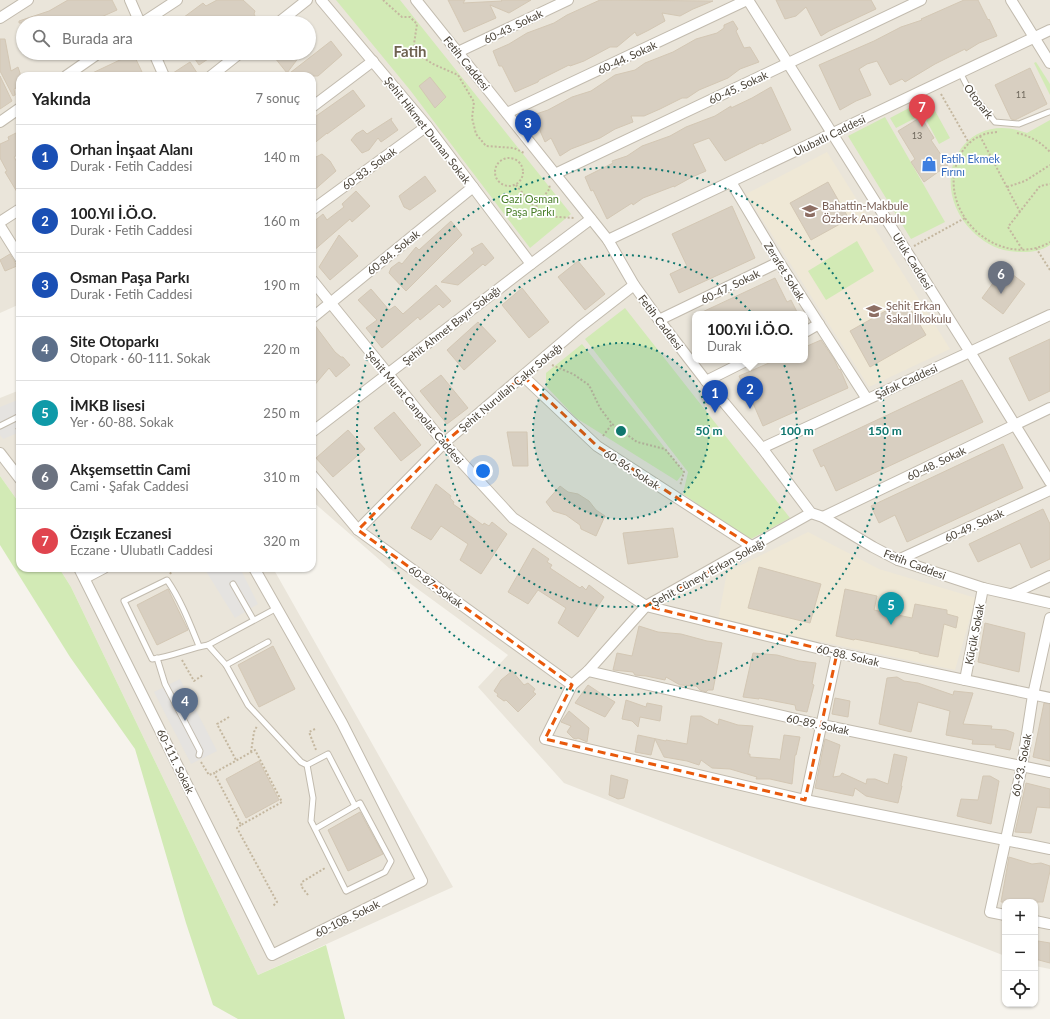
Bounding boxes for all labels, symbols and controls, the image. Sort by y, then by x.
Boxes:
street label: 60-43. Sokak [481,6,545,46]
search box [16,16,316,60]
icon: search [30,27,52,49]
text: Burada ara [62,29,133,47]
street label: Fetih Caddesi [441,33,493,93]
street label: 60-44. Sokak [595,37,659,76]
district label: Fatih [393,42,427,60]
street label: 60-45. Sokak [706,67,770,106]
street label: Şehit Hikmet Duman Sokak [382,74,474,186]
street label: Otopark [962,81,997,121]
text: Yakında [32,88,91,109]
house number: 11 [1016,89,1026,100]
text: 7 sonuç [255,90,300,106]
pin: 7 [909,94,935,127]
pin: 3 [515,110,541,143]
street label: Ulubatlı Caddesi [791,112,867,158]
house number: 13 [912,130,922,141]
text: Orhan İnşaat Alanı [70,140,193,158]
street label: 60-83. Sokak [339,144,399,192]
text: 1 [41,149,49,165]
text: 140 m [263,149,300,165]
place label: Fatih Ekmek Fırını [941,152,1000,178]
shop icon: Fatih Ekmek Fırını [920,155,938,173]
text: Durak · Fetih Caddesi [70,158,192,174]
park label: Gazi Osman Paşa Parkı [501,192,559,218]
place label: Bahattin-Makbule Özberk Anaokulu [822,199,908,225]
school or university icon: Bahattin-Makbule Özberk Anaokulu [801,202,819,220]
text: 100.Yıl İ.Ö.O. [70,204,156,222]
text: 2 [41,213,49,229]
text: 160 m [263,213,300,229]
text: Durak · Fetih Caddesi [70,222,192,238]
street label: 60-84. Sokak [364,227,422,277]
street label: Ufuk Caddesi [890,230,936,292]
street label: Zerafet Sokak [762,239,808,303]
pin: 6 [988,261,1014,294]
street label: 60-47. Sokak [698,266,762,306]
text: Osman Paşa Parkı [70,268,190,286]
text: 3 [41,277,49,293]
text: 190 m [263,277,300,293]
street label: Şehit Ahmet Bayır Sokağı [399,283,503,367]
text: Durak · Fetih Caddesi [70,286,192,302]
street label: Fetih Caddesi [636,292,686,352]
place label: Şehit Erkan Sakal İlkokulu [886,299,951,325]
school or university icon: Şehit Erkan Sakal İlkokulu [865,302,883,320]
popup [692,311,808,363]
text: 100.Yıl İ.Ö.O. [707,320,793,338]
text: Site Otoparkı [70,332,159,350]
text: Durak [707,338,742,354]
street label: Şehit Nurullah Çakır Sokağı [456,340,564,434]
text: 4 [41,341,49,357]
text: 220 m [263,341,300,357]
street label: Şehit Murat Canpolat Caddesi [364,348,467,467]
text: Otopark · 60-111. Sokak [70,350,210,366]
street label: Şafak Caddesi [873,361,940,401]
pin: 2 [737,376,763,409]
pin: 1 [702,380,728,413]
text: İMKB lisesi [70,396,145,414]
text: 5 [41,405,49,421]
text: 250 m [263,405,300,421]
text: Yer · 60-88. Sokak [70,414,174,430]
text: 50 m [696,423,722,438]
text: 100 m [780,423,814,438]
text: 150 m [868,423,902,438]
centre of rings [614,424,628,438]
street label: 60-48. Sokak [904,443,968,483]
street label: 60-86. Sokak [602,446,663,492]
text: Akşemsettin Cami [70,460,191,478]
your location [473,461,493,481]
text: 6 [41,469,49,485]
text: 310 m [263,469,300,485]
text: Cami · Şafak Caddesi [70,478,189,494]
street label: 60-49. Sokak [942,505,1006,544]
text: Özışık Eczanesi [70,524,172,542]
text: 7 [41,533,49,549]
text: 320 m [263,533,300,549]
street label: Şehit Cüneyt Erkan Sokağı [649,536,767,608]
text: Eczane · Ulubatlı Caddesi [70,542,213,558]
street label: Fetih Caddesi [882,546,948,582]
street label: 60-87. Sokak [406,562,466,610]
pin: 5 [878,592,904,625]
street label: Küçük Sokak [962,602,986,666]
street label: 60-88. Sokak [815,641,881,669]
pin: 4 [172,688,198,721]
street label: 60-89. Sokak [785,711,851,737]
street label: 60-111. Sokak [155,727,197,796]
street label: 60-93. Sokak [1009,732,1034,798]
street label: 60-108. Sokak [313,897,382,939]
map controls [1002,899,1038,1007]
button: + [1002,899,1038,935]
button: − [1002,935,1038,971]
button: locate [1002,971,1038,1007]

